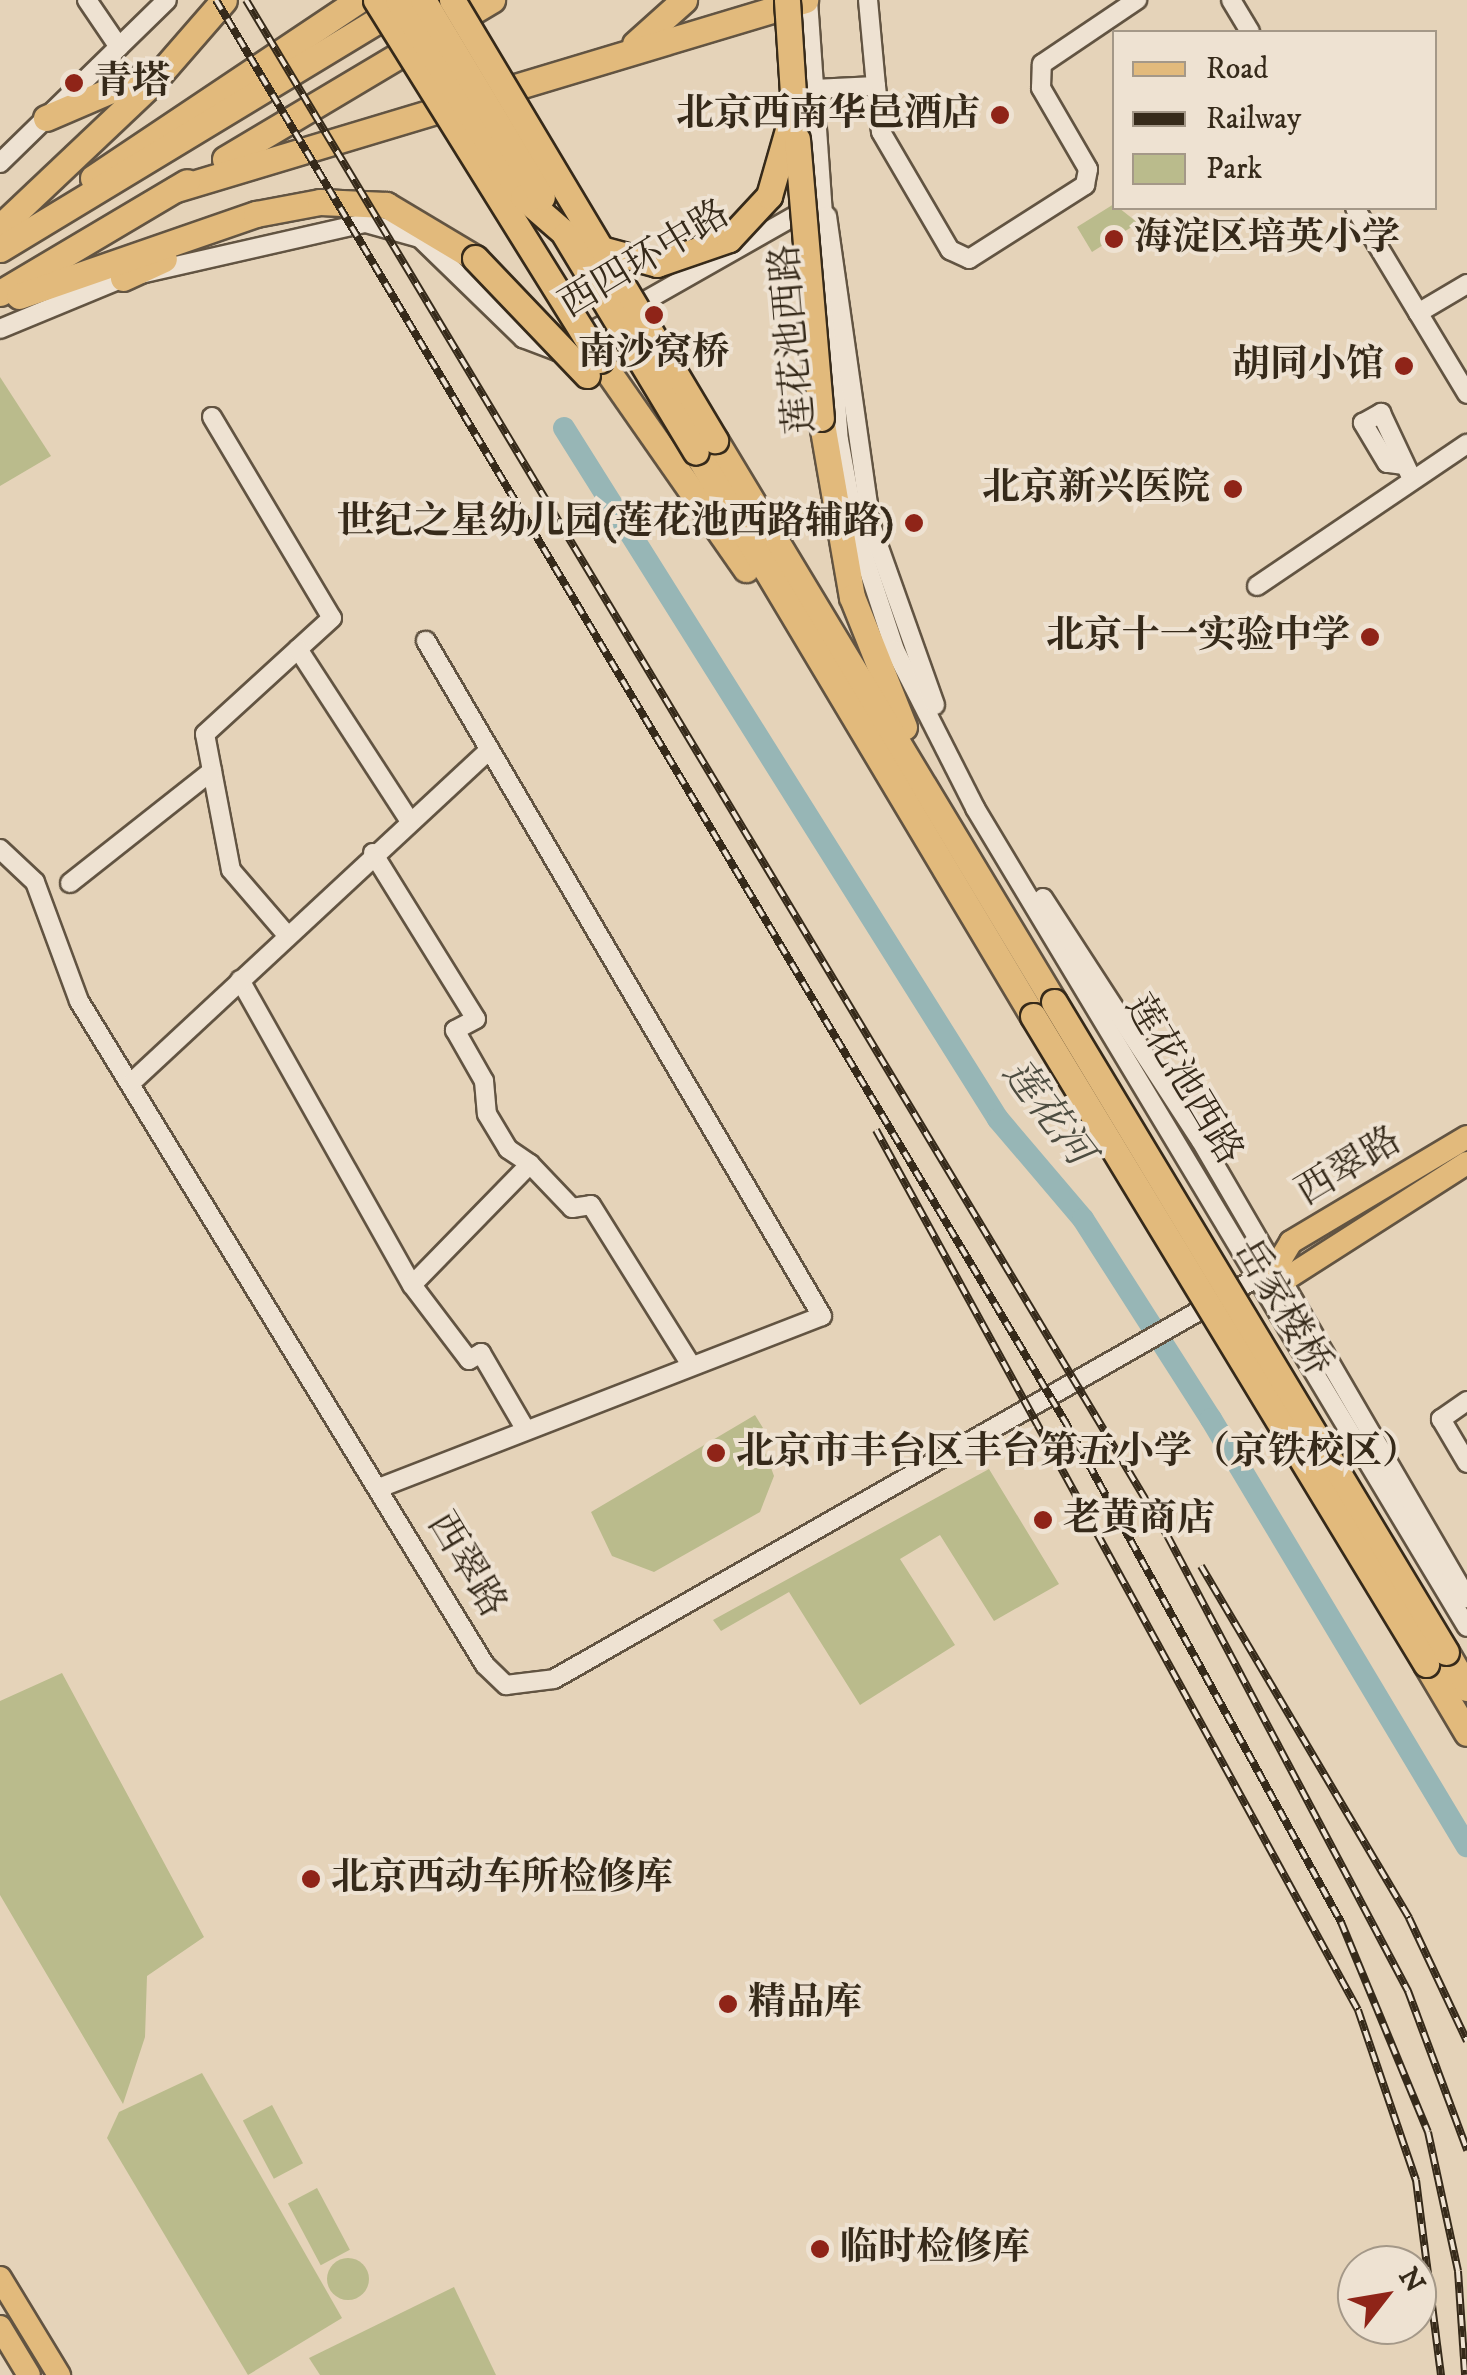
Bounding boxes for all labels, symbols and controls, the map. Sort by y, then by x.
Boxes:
legend [1112,30,1437,210]
text: Road [1206,51,1268,88]
place label: 青塔 [94,60,170,106]
marker: 青塔 [63,72,85,94]
place label: 北京西南华邑酒店 [676,92,980,138]
text: Railway [1206,101,1301,138]
marker: 北京西南华邑酒店 [989,104,1011,126]
text: Park [1206,151,1262,188]
street label: 西四环中路 [552,192,738,328]
place label: 海淀区培英小学 [1134,216,1400,262]
marker: 海淀区培英小学 [1103,228,1125,250]
street label: 莲花池西路 [763,242,825,436]
marker: 南沙窝桥 [643,304,665,326]
place label: 南沙窝桥 [578,331,730,377]
place label: 胡同小馆 [1232,343,1384,389]
marker: 胡同小馆 [1393,355,1415,377]
place label: 北京新兴医院 [982,466,1210,512]
marker: 北京新兴医院 [1220,476,1246,502]
place label: 世纪之星幼儿园(莲花池西路辅路) [337,500,894,546]
marker: 世纪之星幼儿园(莲花池西路辅路) [903,512,925,534]
place label: 北京十一实验中学 [1046,614,1350,660]
marker: 北京十一实验中学 [1359,626,1381,648]
street label: 莲花池西路 [1115,987,1251,1173]
water label: 莲花河 [992,1051,1102,1175]
street label: 西翠路 [1288,1118,1410,1216]
street label: 岳家楼桥 [1223,1231,1341,1385]
place label: 北京市丰台区丰台第五小学（京铁校区） [736,1430,1420,1476]
marker: 北京市丰台区丰台第五小学（京铁校区） [705,1442,727,1464]
place label: 老黄商店 [1063,1497,1215,1543]
street label: 西翠路 [417,1504,515,1626]
marker: 老黄商店 [1032,1509,1054,1531]
place label: 北京西动车所检修库 [331,1856,673,1902]
marker: 北京西动车所检修库 [300,1868,322,1890]
place label: 精品库 [748,1981,862,2027]
marker: 精品库 [717,1993,739,2015]
place label: 临时检修库 [840,2226,1030,2272]
marker: 临时检修库 [809,2238,831,2260]
north arrow [1337,2245,1437,2345]
text: N [1391,2261,1432,2299]

